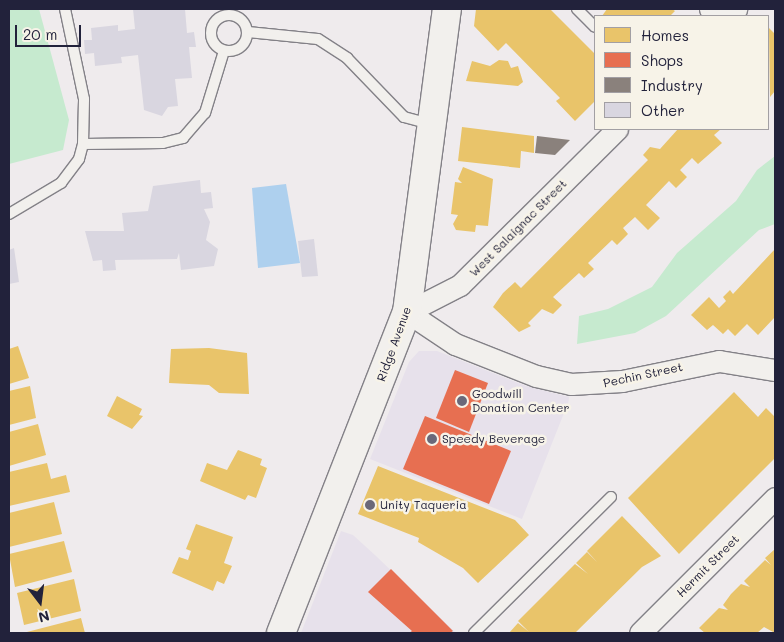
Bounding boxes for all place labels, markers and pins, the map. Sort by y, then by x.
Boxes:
place label: Goodwill Donation Center [472,387,569,415]
marker: Goodwill Donation Center [456,395,468,407]
place label: Speedy Beverage [442,432,545,446]
marker: Speedy Beverage [426,433,438,445]
place label: Unity Taqueria [380,498,467,512]
marker: Unity Taqueria [364,499,376,511]

